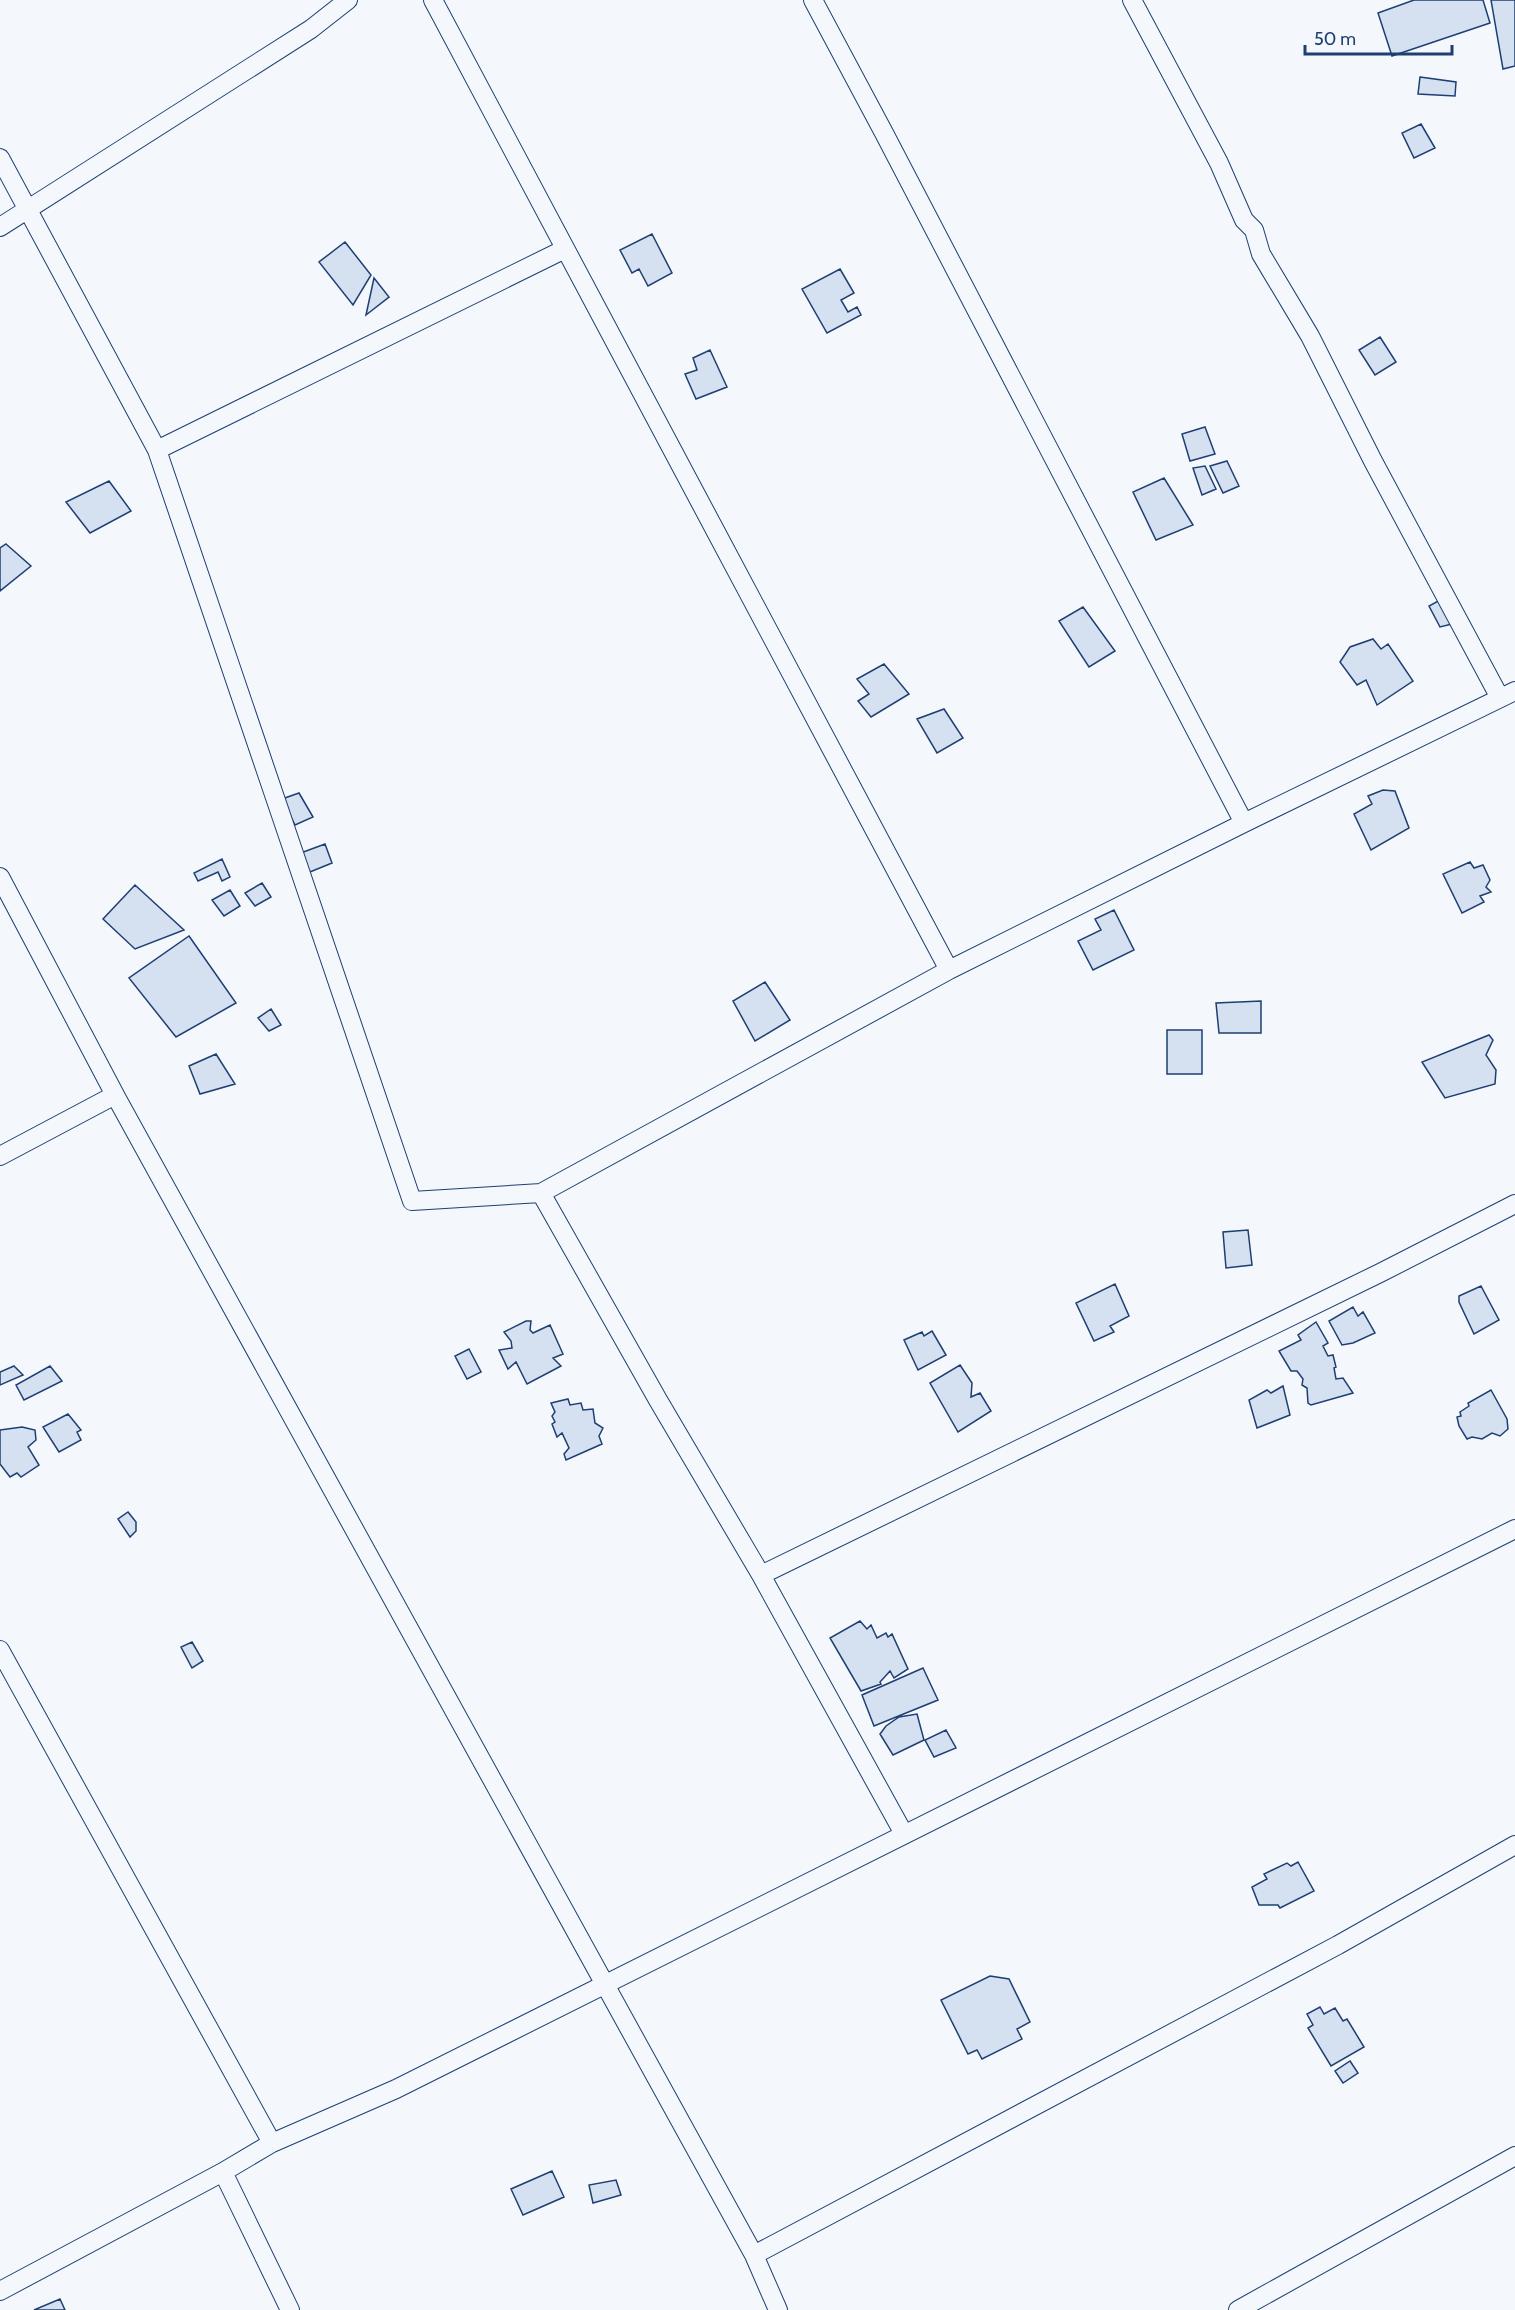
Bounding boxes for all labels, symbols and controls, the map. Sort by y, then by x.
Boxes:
scale bar [1305,18,1452,56]
text: 50 m [1314,28,1356,50]

